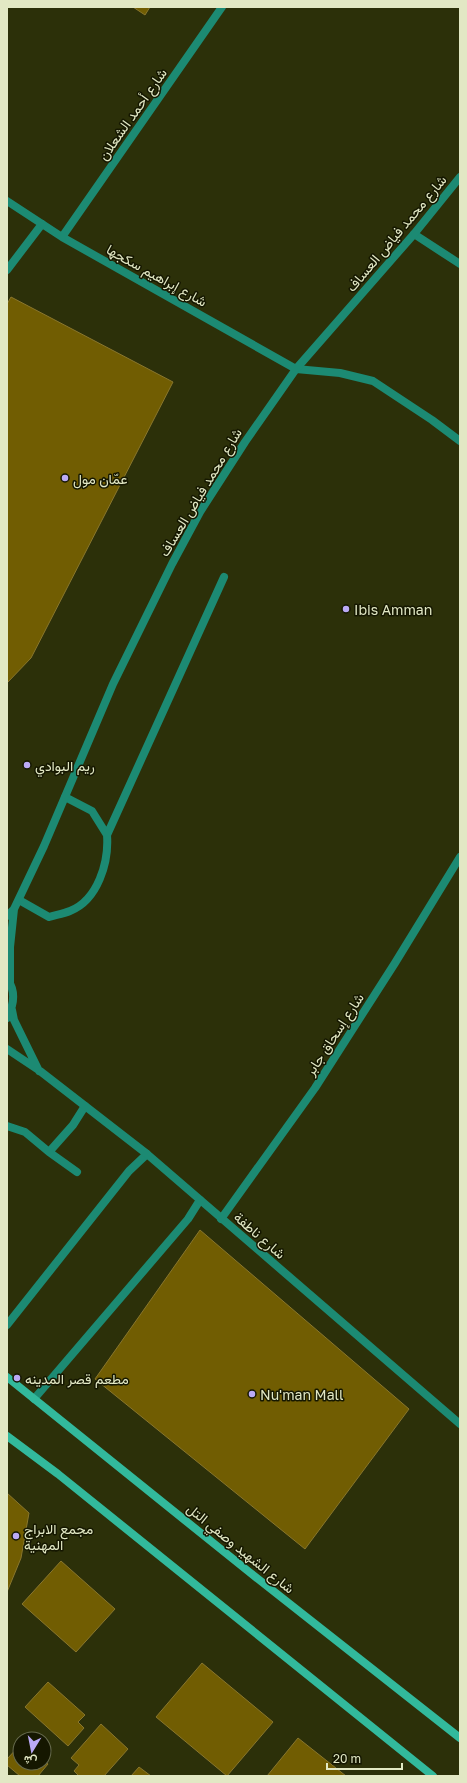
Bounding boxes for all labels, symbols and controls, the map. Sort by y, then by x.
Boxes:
street label: شارع أحمد الشعلان [94,65,172,165]
street label: شارع محمد فياض العساف [342,171,452,297]
street label: شارع إبراهيم سكجها [102,240,210,312]
street label: شارع محمد فياض العساف [155,425,248,561]
place label: عمّان مول [73,470,128,489]
marker: عمّان مول [60,473,70,483]
place label: Ibis Amman [354,601,432,618]
marker: Ibis Amman [341,604,351,614]
place label: ريم البوادي [35,757,95,778]
marker: ريم البوادي [22,760,32,770]
street label: شارع إسحاق جابر [300,990,369,1081]
street label: شارع ناطفة [229,1208,289,1264]
place label: مطعم قصر المدينه [25,1370,129,1388]
marker: مطعم قصر المدينه [12,1373,22,1383]
place label: Nu'man Mall [260,1386,344,1403]
marker: Nu'man Mall [247,1389,257,1399]
street label: شارع الشهيد وصفي التل [181,1499,298,1600]
place label: مجمع الابراج المهنية [24,1520,93,1554]
marker: مجمع الابراج المهنية [11,1531,21,1541]
north arrow [12,1731,52,1771]
scale bar [327,1745,402,1771]
text: 20 m [333,1751,361,1766]
text: ش [23,1753,38,1769]

